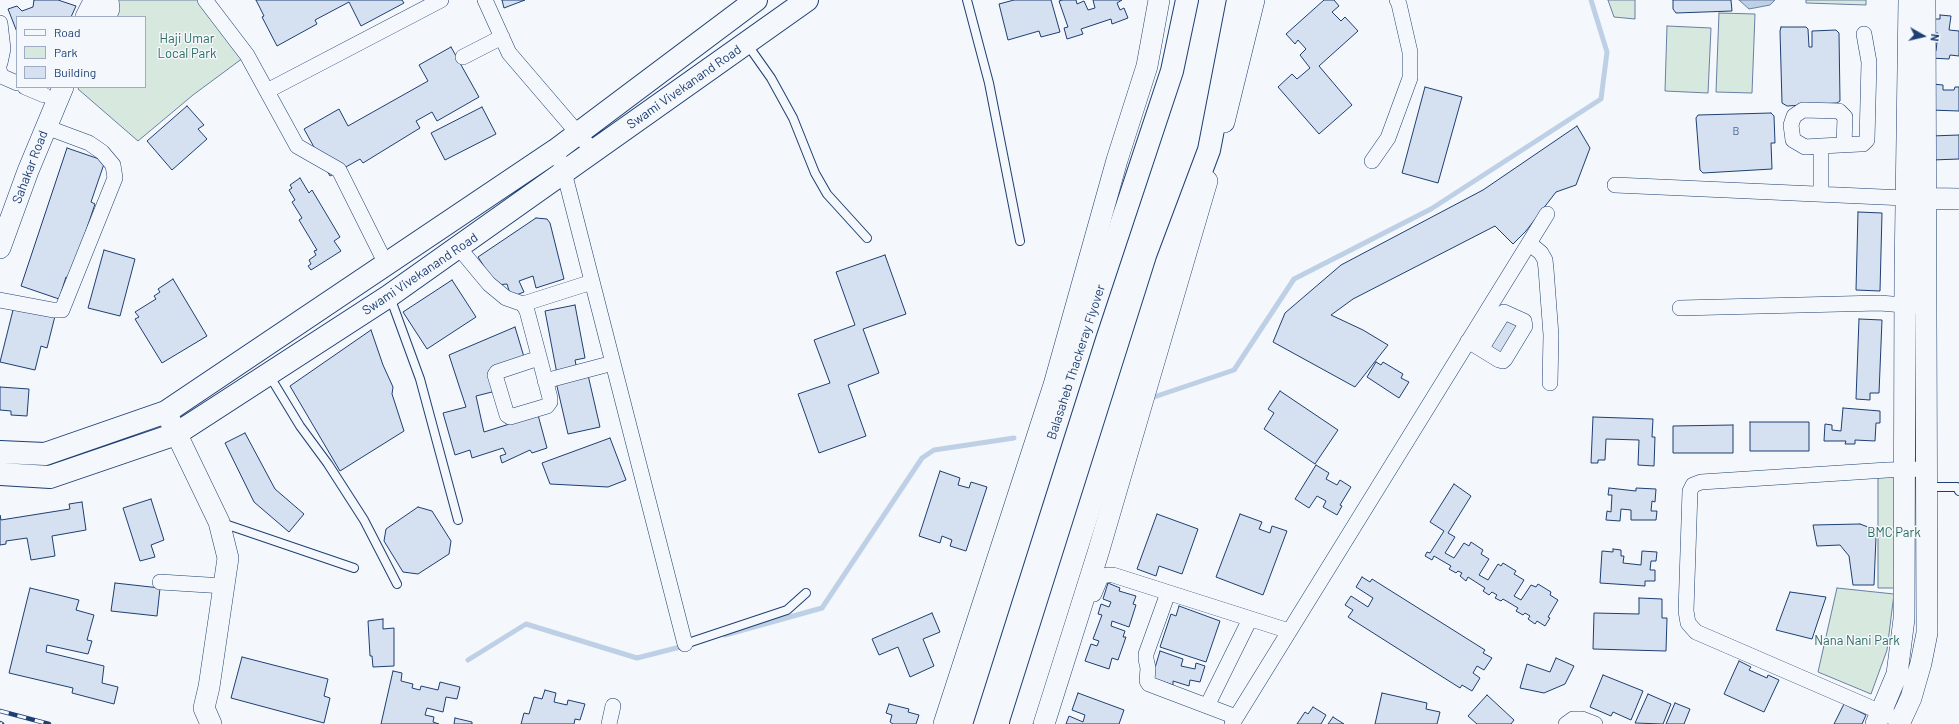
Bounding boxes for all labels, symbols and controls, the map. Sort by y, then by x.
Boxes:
legend [16,16,146,88]
north arrow [1903,16,1943,56]
text: Road [54,25,81,39]
park label: Haji Umar Local Park [157,31,217,62]
text: N [1928,33,1942,42]
street label: Swami Vivekanand Road [624,42,744,132]
text: Park [54,45,78,59]
text: Building [54,65,96,79]
house number: B [1733,124,1739,138]
street label: Sahakar Road [9,128,51,206]
street label: Swami Vivekanand Road [359,229,481,319]
street label: Balasaheb Thackeray Flyover [1044,282,1108,442]
park label: BMC Park [1867,525,1921,541]
park label: Nana Nani Park [1814,633,1900,649]

